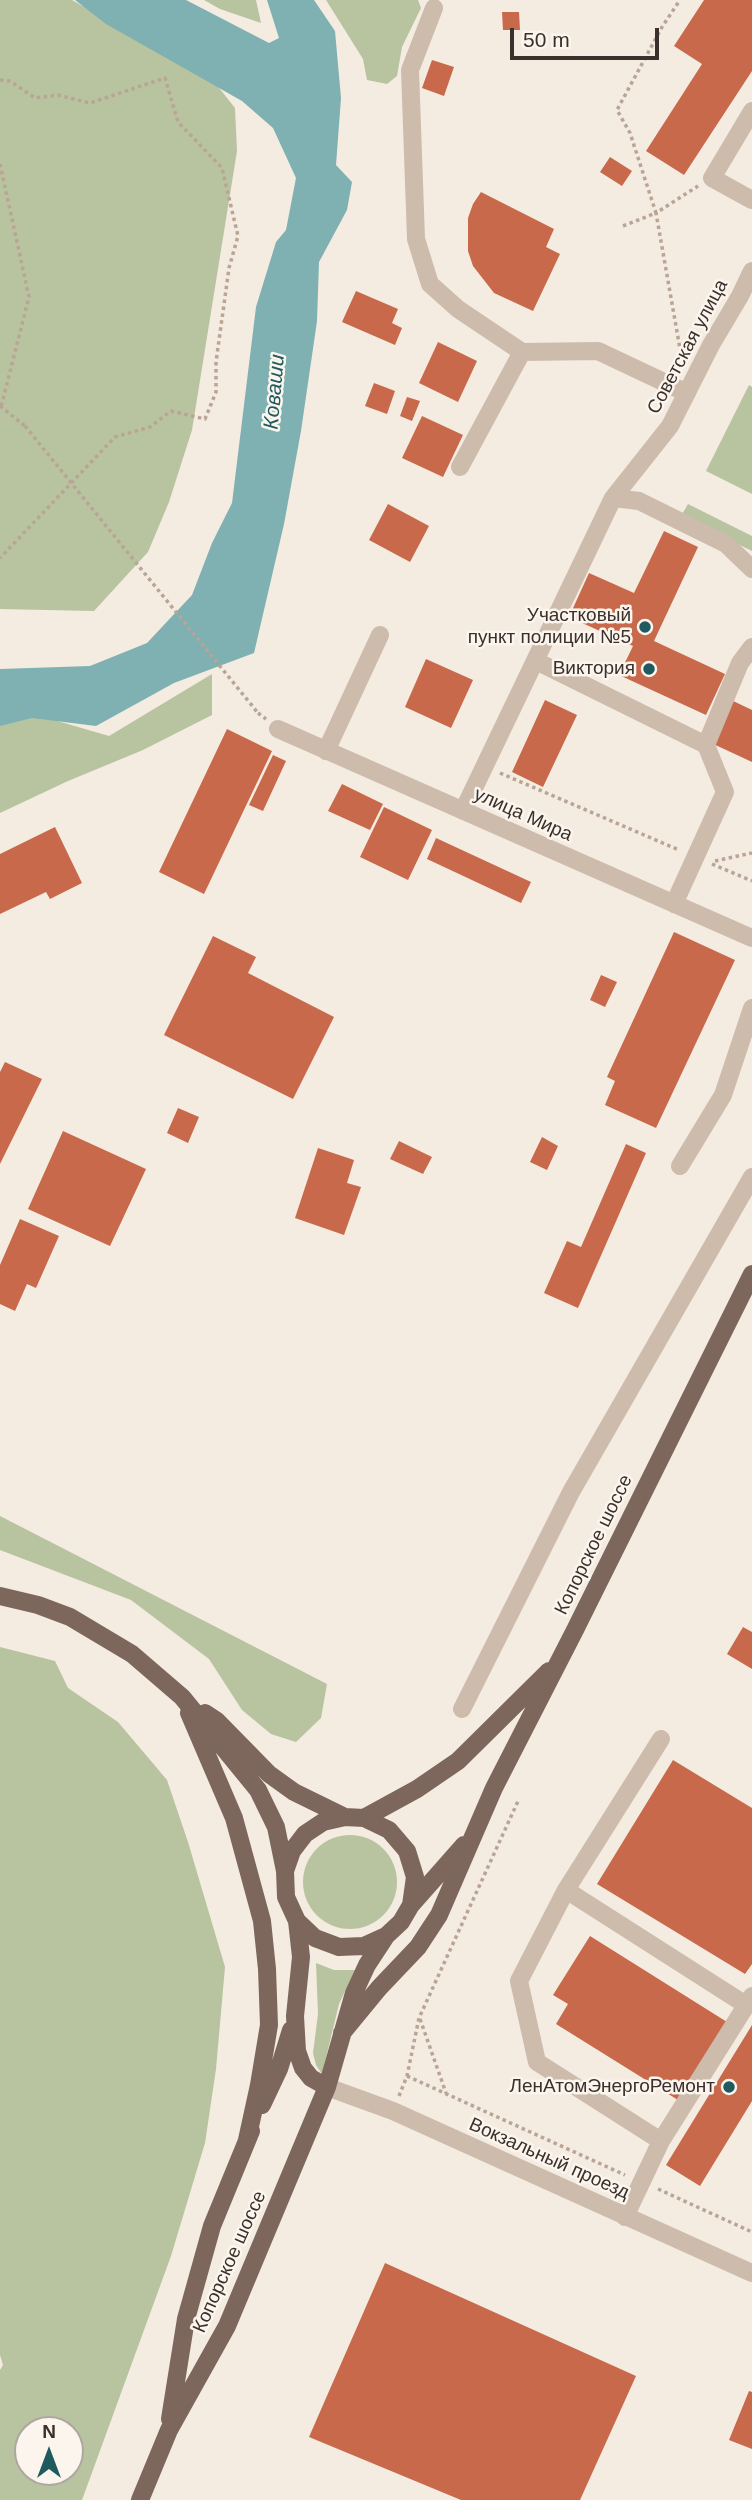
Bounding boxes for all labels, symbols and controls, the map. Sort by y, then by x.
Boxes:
scale bar [514,14,663,58]
text: 50 m [523,28,570,51]
street label: Советская улица [643,276,733,418]
water label: Коваши [259,353,291,431]
place label: Участковый пункт полиции №5 [468,605,631,649]
marker: Участковый пункт полиции №5 [637,619,653,635]
place label: Виктория [553,658,635,680]
marker: Виктория [641,661,657,677]
street label: улица Мира [470,783,576,847]
street label: Копорское шоссе [550,1471,638,1619]
place label: ЛенАтомЭнергоРемонт [510,2076,715,2098]
marker: ЛенАтомЭнергоРемонт [721,2079,737,2095]
street label: Вокзальный проезд [465,2113,633,2205]
street label: Копорское шоссе [188,2188,272,2336]
north arrow [14,2416,84,2486]
text: N [42,2421,56,2442]

